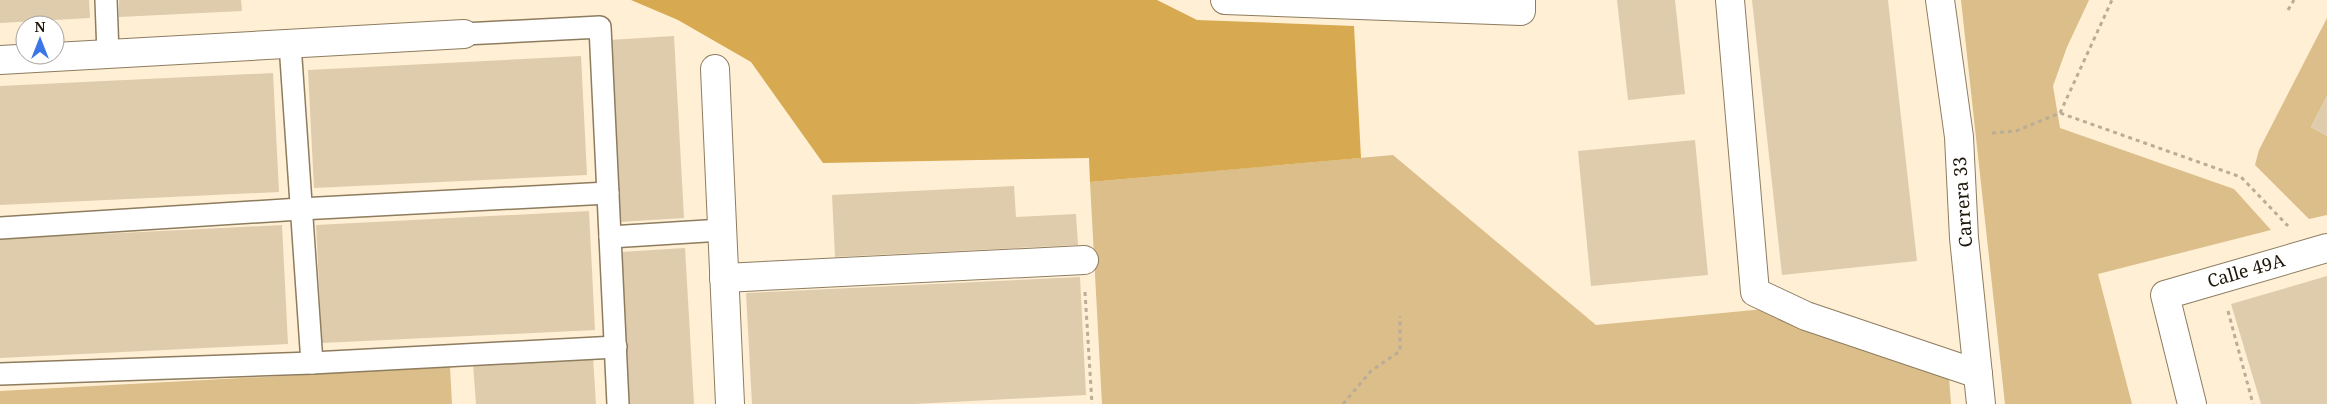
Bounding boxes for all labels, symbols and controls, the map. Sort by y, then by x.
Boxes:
north arrow [15,15,65,65]
text: N [34,17,46,36]
street label: Carrera 33 [1947,156,1977,248]
street label: Calle 49A [2204,247,2288,293]

